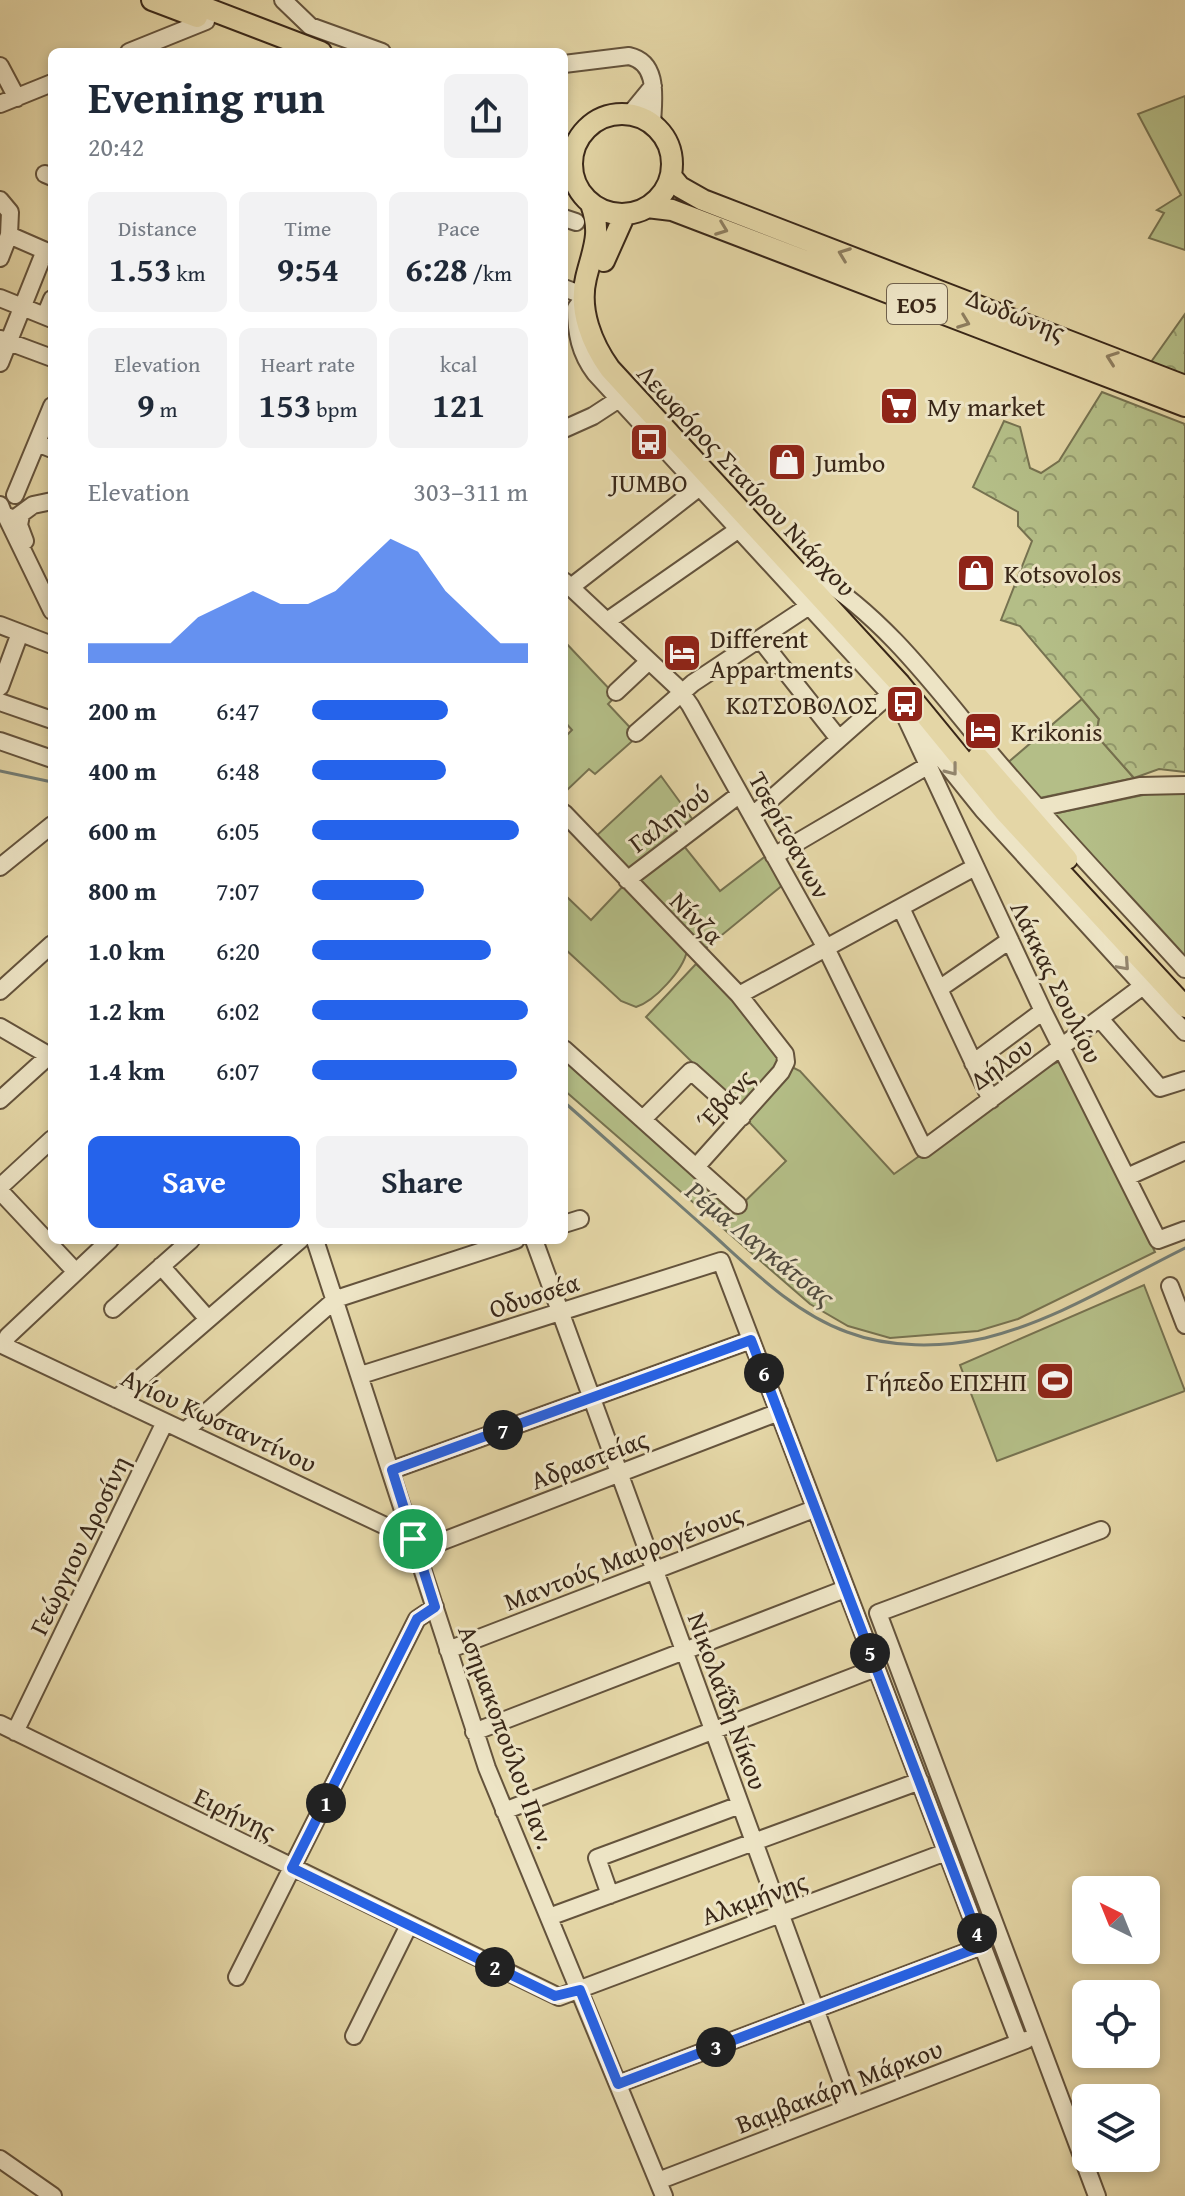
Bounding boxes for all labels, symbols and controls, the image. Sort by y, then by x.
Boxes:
text: Evening run [88,65,325,129]
button: share [444,74,528,158]
text: 20:42 [88,127,144,166]
text: Distance [118,212,197,244]
text: Time [285,212,331,244]
text: Pace [438,212,480,244]
one-way arrow [714,219,728,236]
text: 1.53 [109,244,172,293]
text: 9:54 [277,244,339,293]
text: 6:28 [405,244,468,293]
one-way arrow [838,247,852,264]
text: km [172,257,206,289]
text: /km [468,257,512,289]
street label: Δωδώνης [961,277,1071,351]
road number: ΕΟ5 [887,284,947,324]
one-way arrow [957,312,971,329]
text: Elevation [114,348,200,380]
text: Heart rate [261,348,355,380]
text: kcal [440,348,477,380]
one-way arrow [1106,351,1120,368]
street label: Λεωφόρος Σταύρου Νιάρχου [628,355,866,605]
text: 9 [137,380,155,429]
text: 153 [259,380,311,429]
text: 121 [432,380,485,429]
supermarket icon: My market [878,385,920,427]
place label: My market [927,387,1045,426]
text: m [155,393,178,425]
text: bpm [311,393,357,425]
bus stop icon: JUMBO [628,421,670,463]
shop icon: Jumbo [766,441,808,483]
place label: Jumbo [812,443,885,482]
place label: JUMBO [607,463,688,502]
text: Elevation [88,472,190,511]
text: 303–311 m [414,472,528,511]
shop icon: Kotsovolos [955,552,997,594]
place label: Kotsovolos [1004,554,1121,593]
place label: Different Appartments [710,619,854,688]
hotel icon: Different Appartments [661,632,703,674]
bus stop icon: ΚΩΤΣΟΒΟΛΟΣ [884,683,926,725]
place label: ΚΩΤΣΟΒΟΛΟΣ [726,685,877,724]
text: 200 m [88,691,156,730]
text: 6:47 [216,691,260,730]
hotel icon: Krikonis [962,710,1004,752]
place label: Krikonis [1011,712,1103,751]
text: 400 m [88,751,156,790]
text: 6:48 [216,751,260,790]
one-way arrow [942,761,957,775]
street label: Τσερίτσανων [739,764,841,906]
street label: Γαληνού [620,774,718,862]
text: 600 m [88,811,156,850]
text: 6:05 [216,811,260,850]
text: 800 m [88,871,156,910]
text: 7:07 [216,871,260,910]
street label: Νίνζα [661,882,733,954]
street label: Λάκκας Σουλίου [1001,894,1113,1070]
text: 1.0 km [88,931,165,970]
text: 6:20 [216,931,260,970]
one-way arrow [1114,955,1128,970]
text: 1.2 km [88,991,165,1030]
text: 6:02 [216,991,260,1030]
street label: Δήλου [962,1027,1040,1099]
text: 1.4 km [88,1051,165,1090]
text: 6:07 [216,1051,260,1090]
street label: Έβανς [687,1060,763,1138]
button: Save [88,1136,300,1228]
button: Share [316,1136,528,1228]
water label: Ρέμα Λαγκάτσας [677,1169,845,1316]
street label: Οδυσσέα [484,1262,584,1328]
pin: 6 [744,1353,784,1393]
text: 6 [758,1357,770,1389]
street label: Αγίου Κωσταντίνου [115,1358,323,1482]
sports icon: Γήπεδο ΕΠΣΗΠ [1034,1360,1076,1402]
place label: Γήπεδο ΕΠΣΗΠ [866,1362,1027,1401]
pin: 7 [483,1410,523,1450]
text: 7 [497,1414,509,1446]
street label: Αδραστείας [525,1419,653,1499]
street label: Γεώργιου Δροσίνη [19,1449,139,1641]
street label: Μαντούς Μαυρογένους [498,1493,748,1621]
pin [379,1505,447,1573]
icon: arrive [391,1517,435,1561]
street label: Νικολαΐδη Νίκου [678,1607,778,1795]
street label: Ασημακοπούλου Παν. [448,1620,566,1854]
pin: 5 [850,1633,890,1673]
text: 5 [864,1637,876,1669]
street label: Ειρήνης [188,1776,282,1850]
pin: 1 [306,1783,346,1823]
text: 1 [320,1787,332,1819]
street label: Αλκμήνης [696,1861,812,1935]
north arrow [1072,1876,1160,1964]
map controls [1072,1876,1160,2172]
pin: 4 [957,1913,997,1953]
text: 4 [971,1917,983,1949]
pin: 2 [475,1947,515,1987]
text: 2 [489,1951,501,1983]
button: locate [1072,1980,1160,2068]
pin: 3 [696,2027,736,2067]
street label: Βαμβακάρη Μάρκου [730,2029,948,2143]
text: 3 [710,2031,722,2063]
button: layers [1072,2084,1160,2172]

